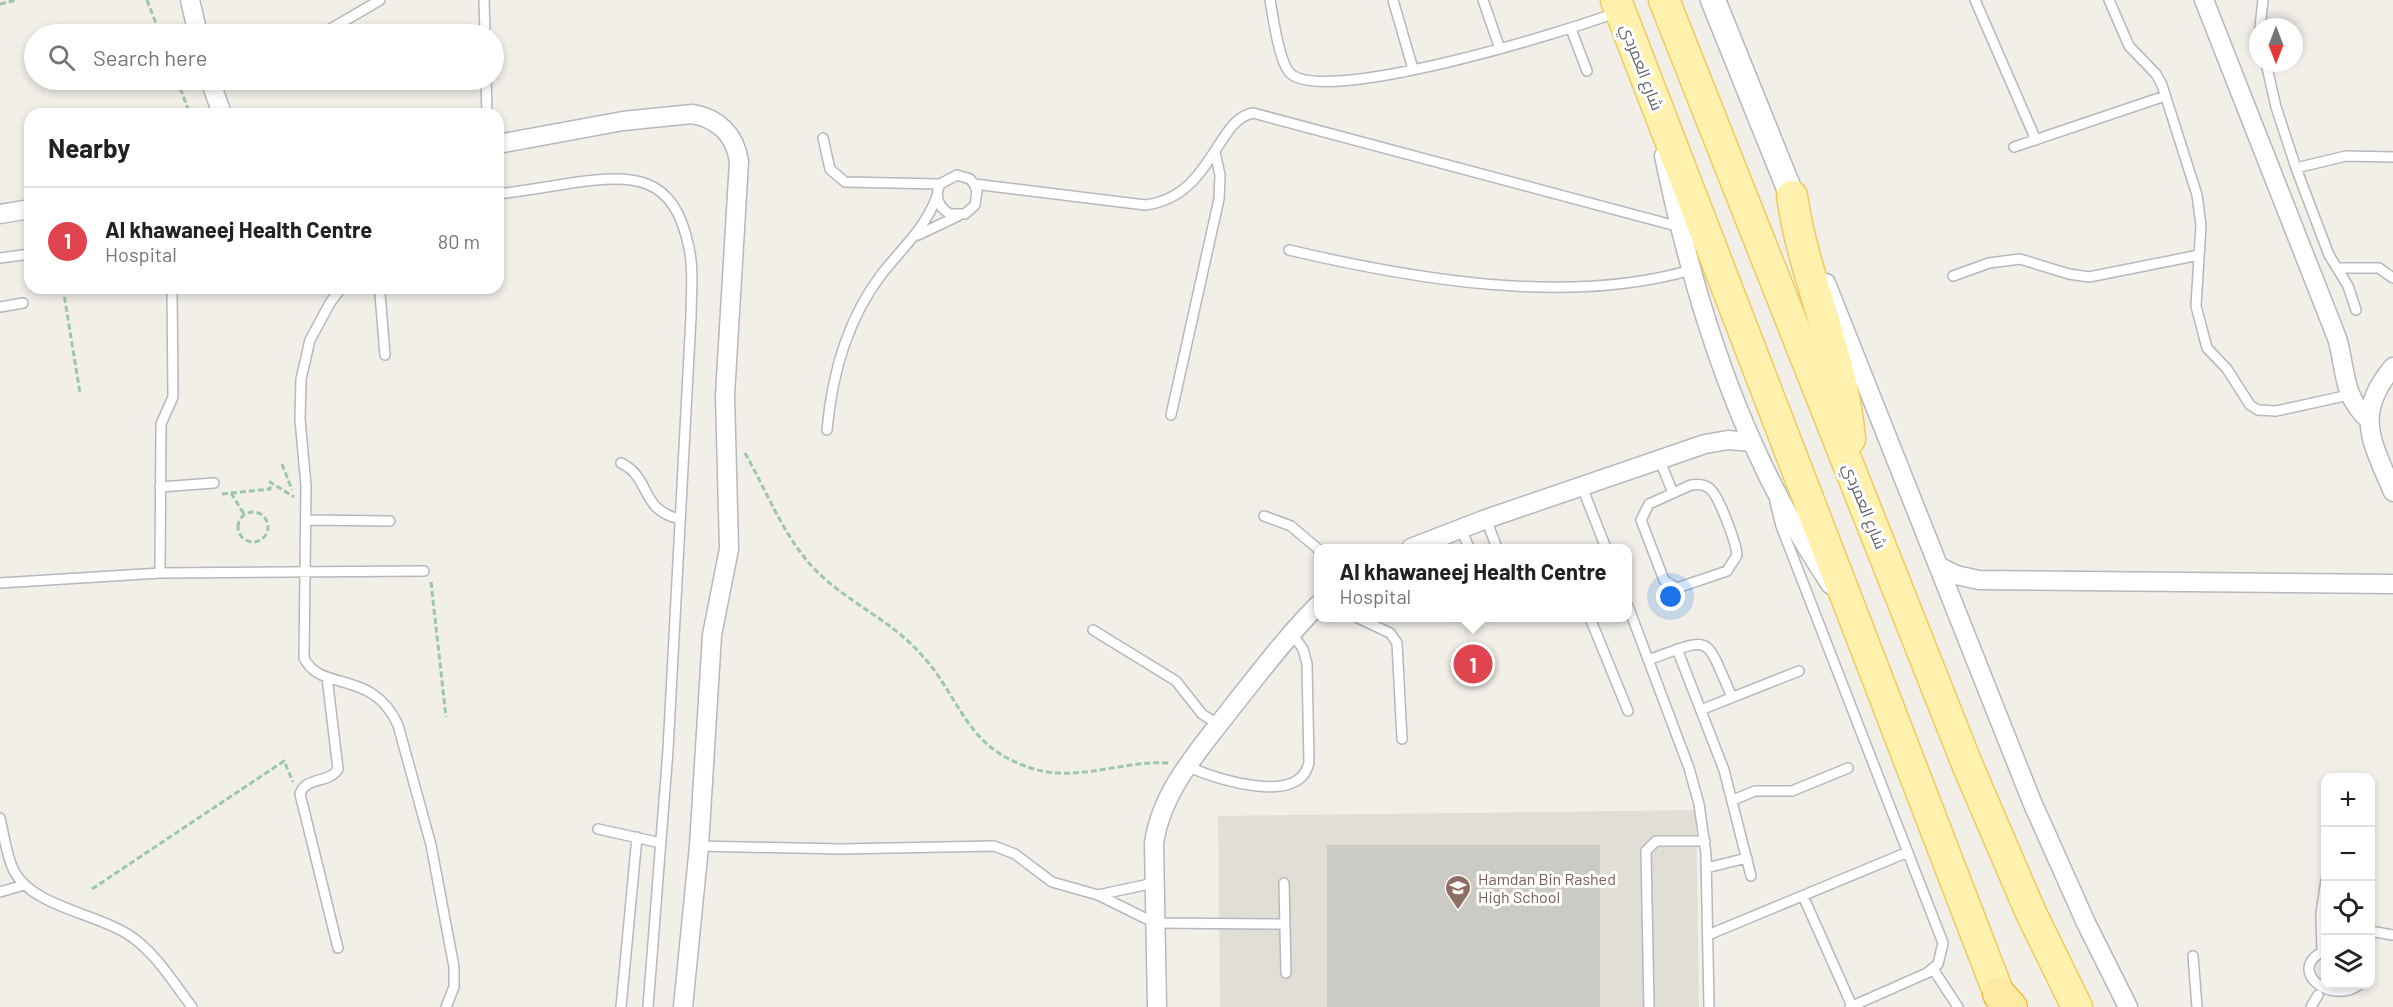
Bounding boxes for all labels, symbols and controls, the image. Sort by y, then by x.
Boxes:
north arrow [2249,18,2303,72]
street label: شارع العمردي [1613,21,1668,114]
search box [24,24,504,90]
icon: search [45,41,78,74]
text: Search here [93,44,207,70]
text: Nearby [48,132,130,163]
text: Al khawaneej Health Centre [105,216,372,242]
text: 1 [64,229,71,253]
text: 80 m [438,229,480,253]
text: Hospital [105,242,177,266]
street label: شارع العمردي [1835,460,1891,553]
popup [1314,544,1632,622]
text: Al khawaneej Health Centre [1339,558,1607,584]
your location [1656,582,1685,611]
text: Hospital [1339,584,1411,608]
pin: 1 [1454,642,1492,686]
map controls [2321,773,2375,989]
button: + [2321,773,2375,827]
button: − [2321,827,2375,881]
place label: Hamdan Bin Rashed High School [1478,869,1616,906]
school or university icon: Hamdan Bin Rashed High School [1443,873,1473,911]
button: locate [2321,881,2375,935]
button: layers [2321,935,2375,989]

